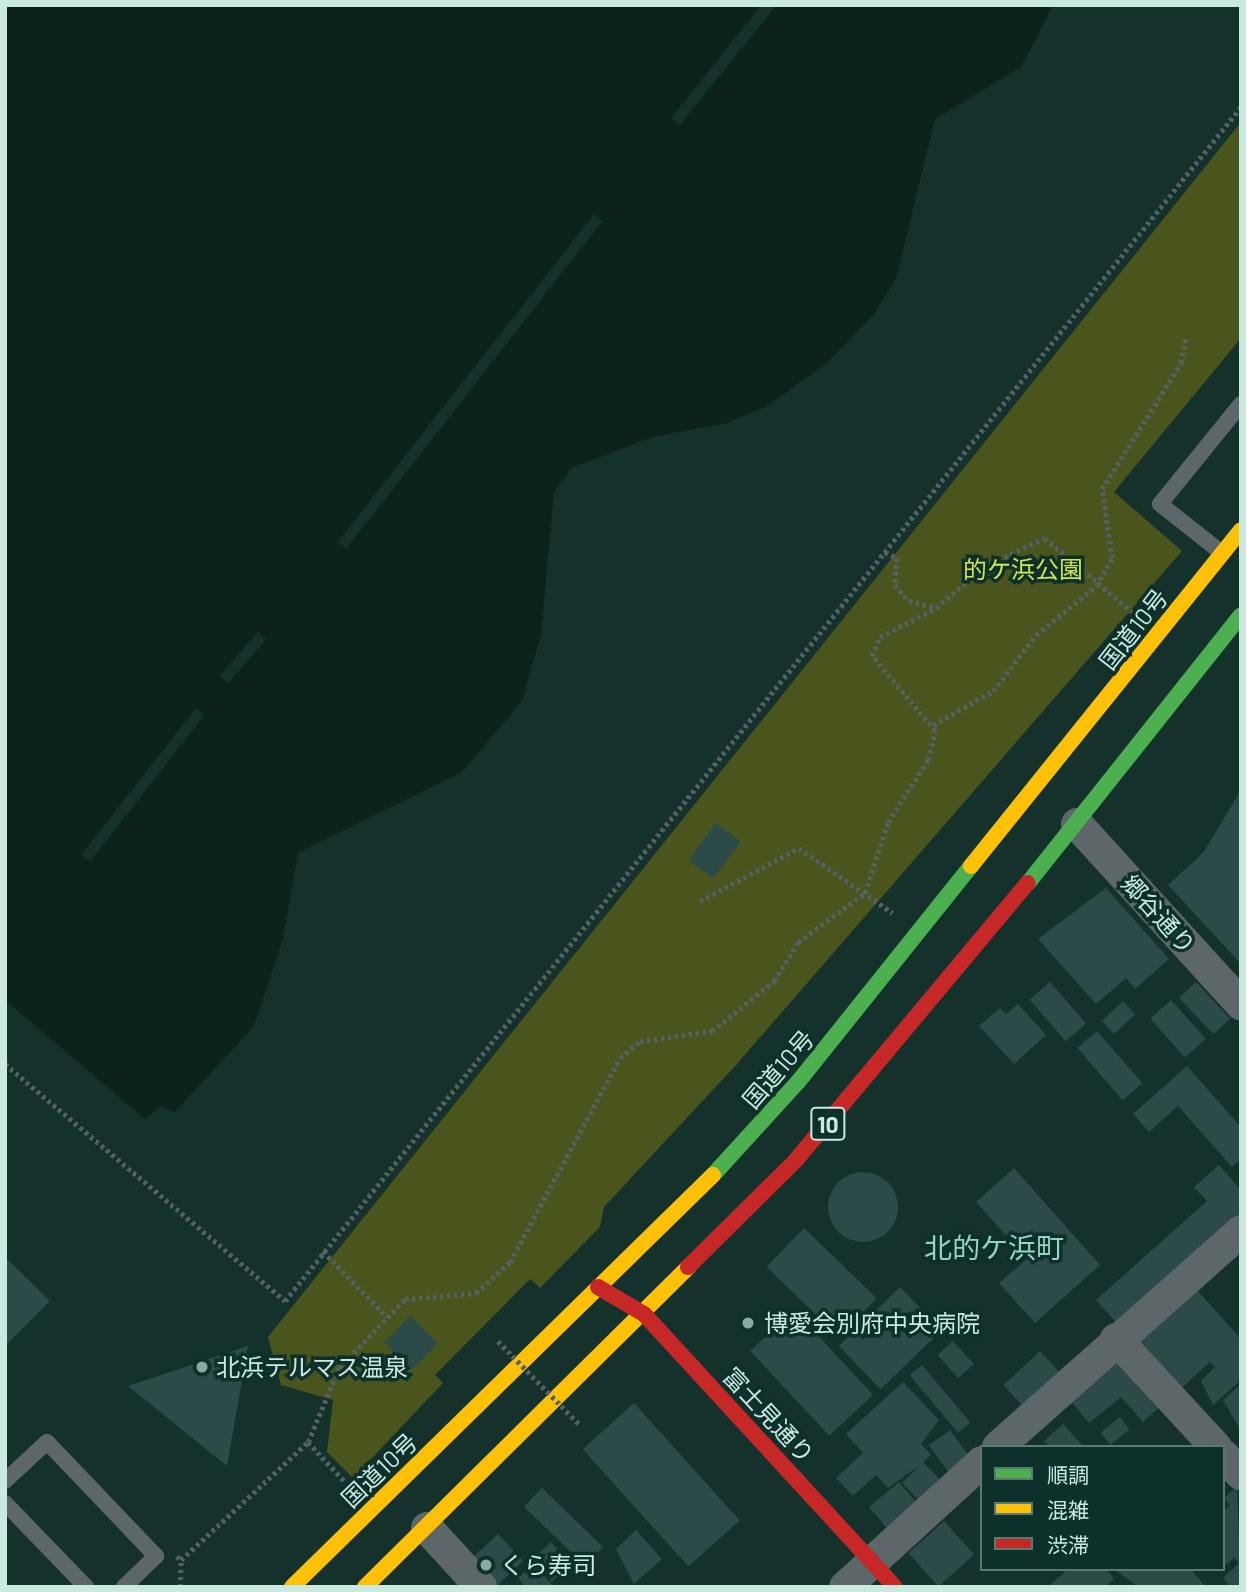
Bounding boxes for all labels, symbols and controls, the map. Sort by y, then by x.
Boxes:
park label: 的ケ浜公園 [963,555,1083,583]
street label: 国道10号 [1093,583,1173,675]
street label: 郷谷通り [1116,869,1202,959]
street label: 国道10号 [736,1024,820,1114]
road number: 10 [809,1105,847,1144]
district label: 北的ケ浜町 [924,1230,1064,1264]
place label: 博愛会別府中央病院 [764,1309,980,1337]
marker: 博愛会別府中央病院 [738,1313,758,1333]
place label: 北浜テルマス温泉 [216,1353,408,1381]
marker: 北浜テルマス温泉 [194,1359,210,1375]
street label: 富士見通り [718,1361,820,1469]
street label: 国道10号 [335,1427,423,1513]
legend [980,1445,1225,1571]
text: 順調 [1047,1462,1089,1487]
text: 混雑 [1047,1497,1089,1522]
text: 渋滞 [1047,1532,1089,1557]
place label: くら寿司 [500,1551,596,1579]
marker: くら寿司 [478,1557,494,1573]

